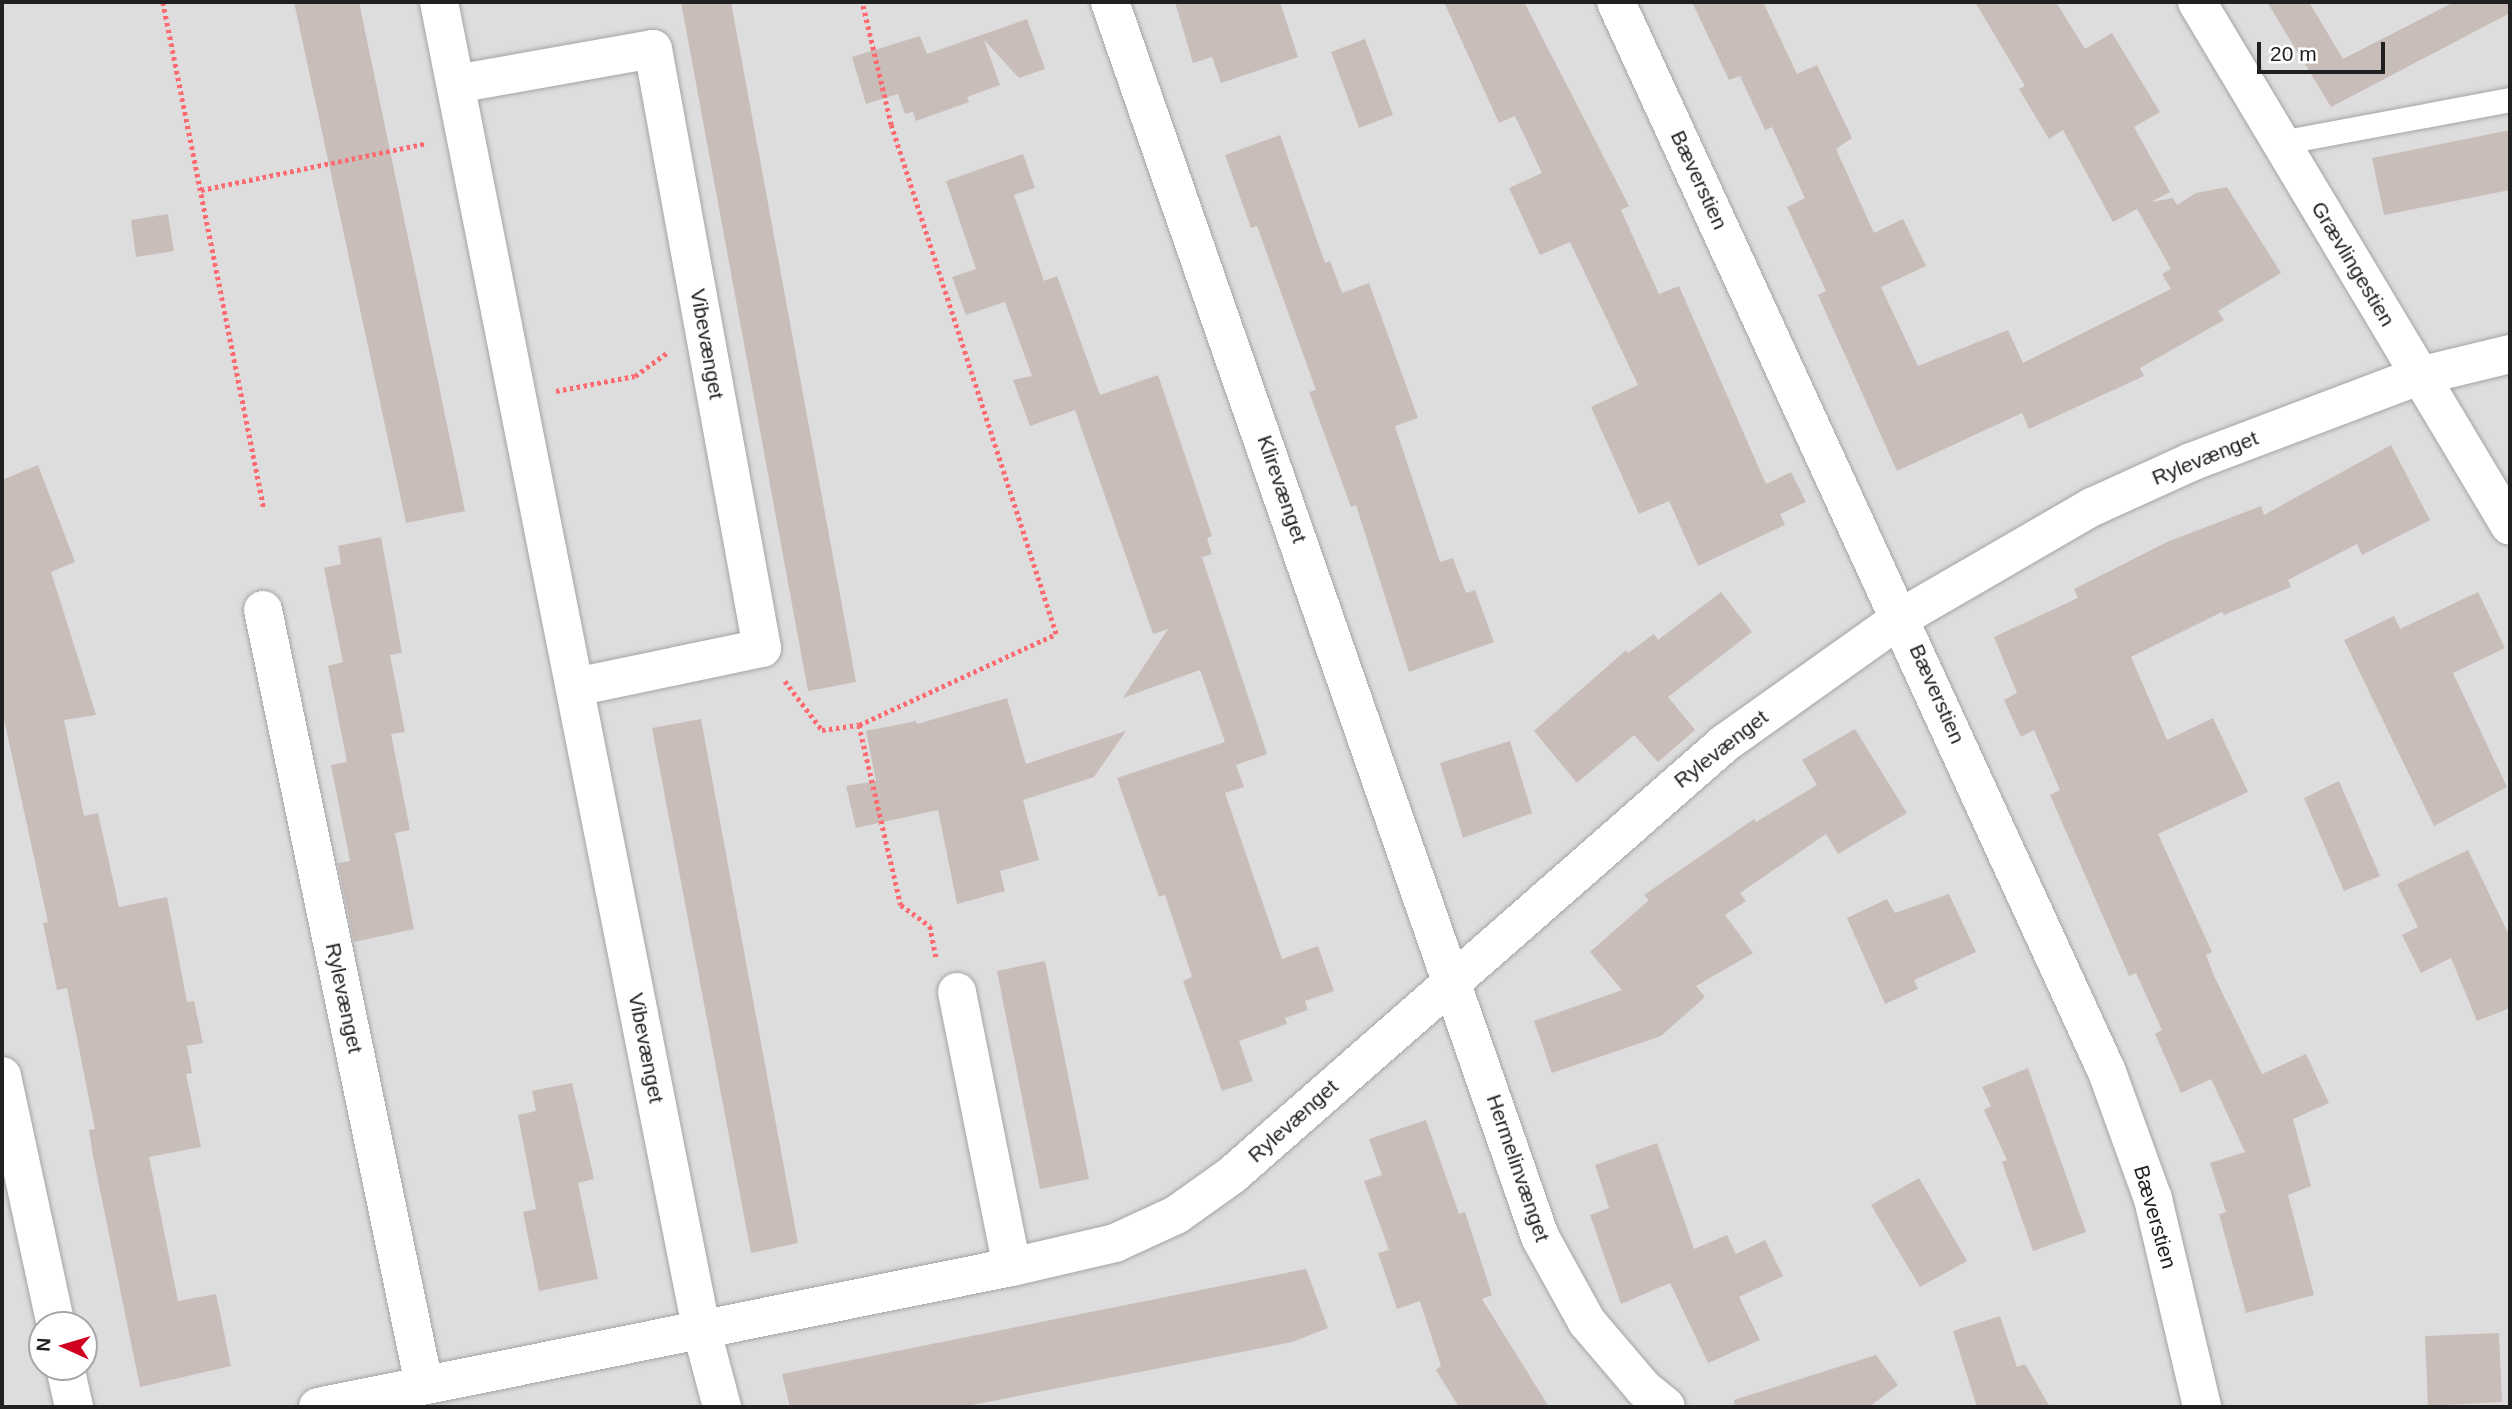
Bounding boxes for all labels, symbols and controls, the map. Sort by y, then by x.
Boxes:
scale bar [2260,28,2388,72]
text: 20 m [2270,42,2317,65]
street label: Bæverstien [1665,127,1733,233]
street label: Grævlingestien [2306,197,2400,331]
street label: Vibevænget [685,287,729,401]
street label: Rylevænget [2148,425,2262,491]
street label: Klirevænget [1252,432,1312,546]
street label: Bæverstien [1904,640,1970,748]
street label: Rylevænget [1669,705,1773,793]
street label: Rylevænget [320,941,368,1055]
street label: Vibevænget [623,991,669,1105]
street label: Rylevænget [1243,1074,1343,1168]
street label: Hermelinvænget [1481,1091,1555,1245]
street label: Bæverstien [2128,1162,2182,1272]
north arrow [28,1311,98,1381]
text: N [33,1337,55,1352]

